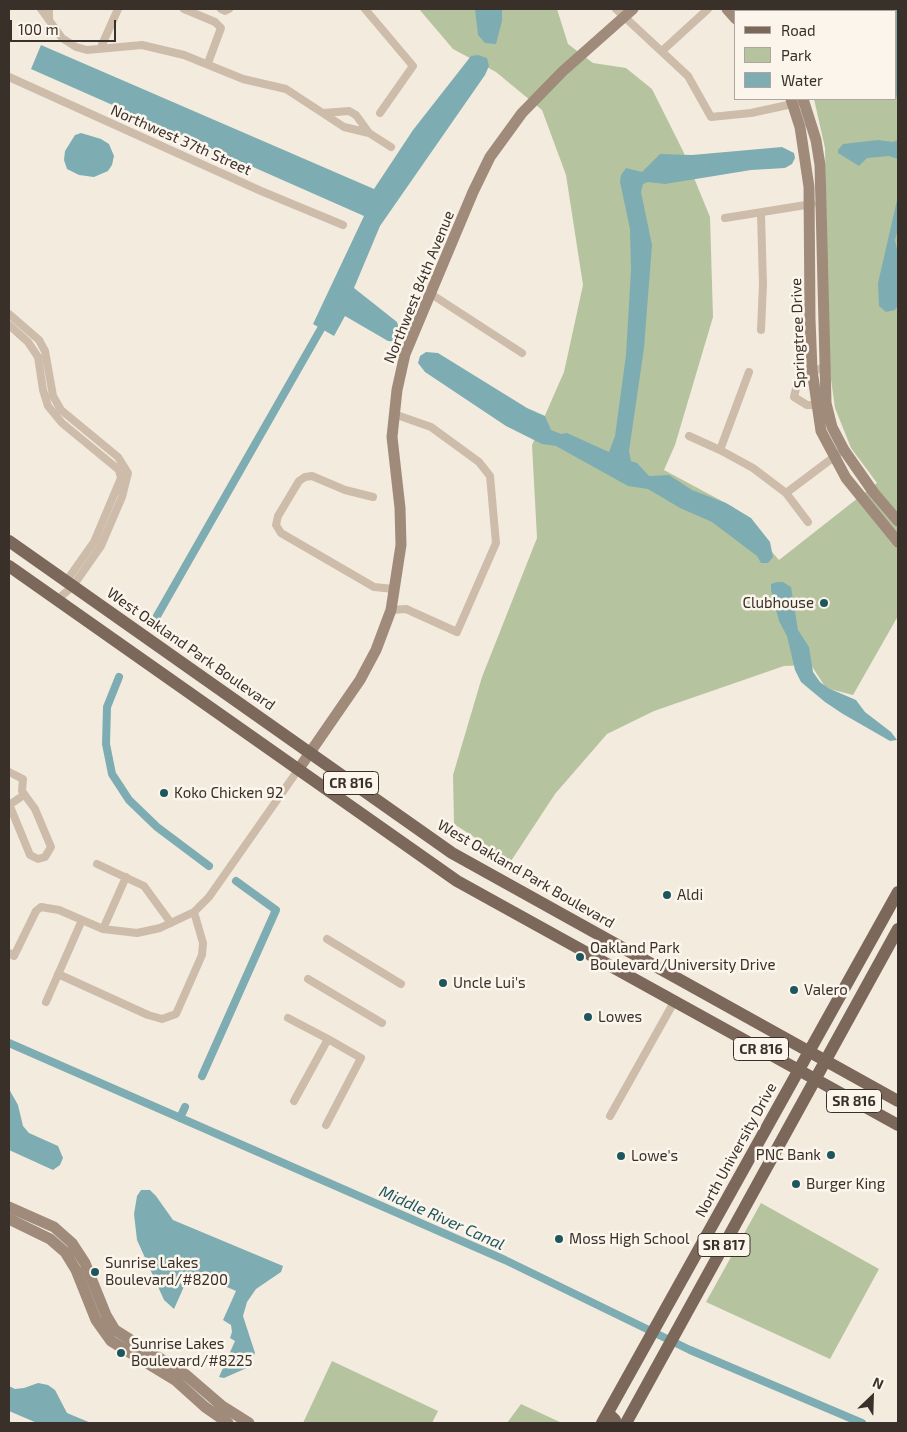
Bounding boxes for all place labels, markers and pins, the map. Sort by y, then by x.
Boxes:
place label: Clubhouse [742,594,814,612]
marker: Clubhouse [818,597,830,609]
place label: Koko Chicken 92 [174,784,283,802]
marker: Koko Chicken 92 [158,787,170,799]
place label: Aldi [677,886,703,904]
marker: Aldi [661,889,673,901]
place label: Oakland Park Boulevard/University Drive [590,939,775,974]
marker: Oakland Park Boulevard/University Drive [574,951,586,963]
place label: Uncle Lui's [453,974,526,992]
marker: Uncle Lui's [437,977,449,989]
place label: Valero [804,981,848,999]
marker: Valero [788,984,800,996]
place label: Lowes [598,1008,642,1026]
marker: Lowes [582,1011,594,1023]
place label: PNC Bank [756,1146,821,1164]
place label: Lowe's [631,1147,678,1165]
marker: PNC Bank [825,1149,837,1161]
marker: Lowe's [615,1150,627,1162]
place label: Burger King [806,1175,885,1193]
marker: Burger King [790,1178,802,1190]
place label: Moss High School [569,1230,689,1248]
marker: Moss High School [553,1233,565,1245]
place label: Sunrise Lakes Boulevard/#8200 [105,1254,228,1289]
marker: Sunrise Lakes Boulevard/#8200 [89,1266,101,1278]
place label: Sunrise Lakes Boulevard/#8225 [131,1335,252,1370]
marker: Sunrise Lakes Boulevard/#8225 [115,1347,127,1359]

